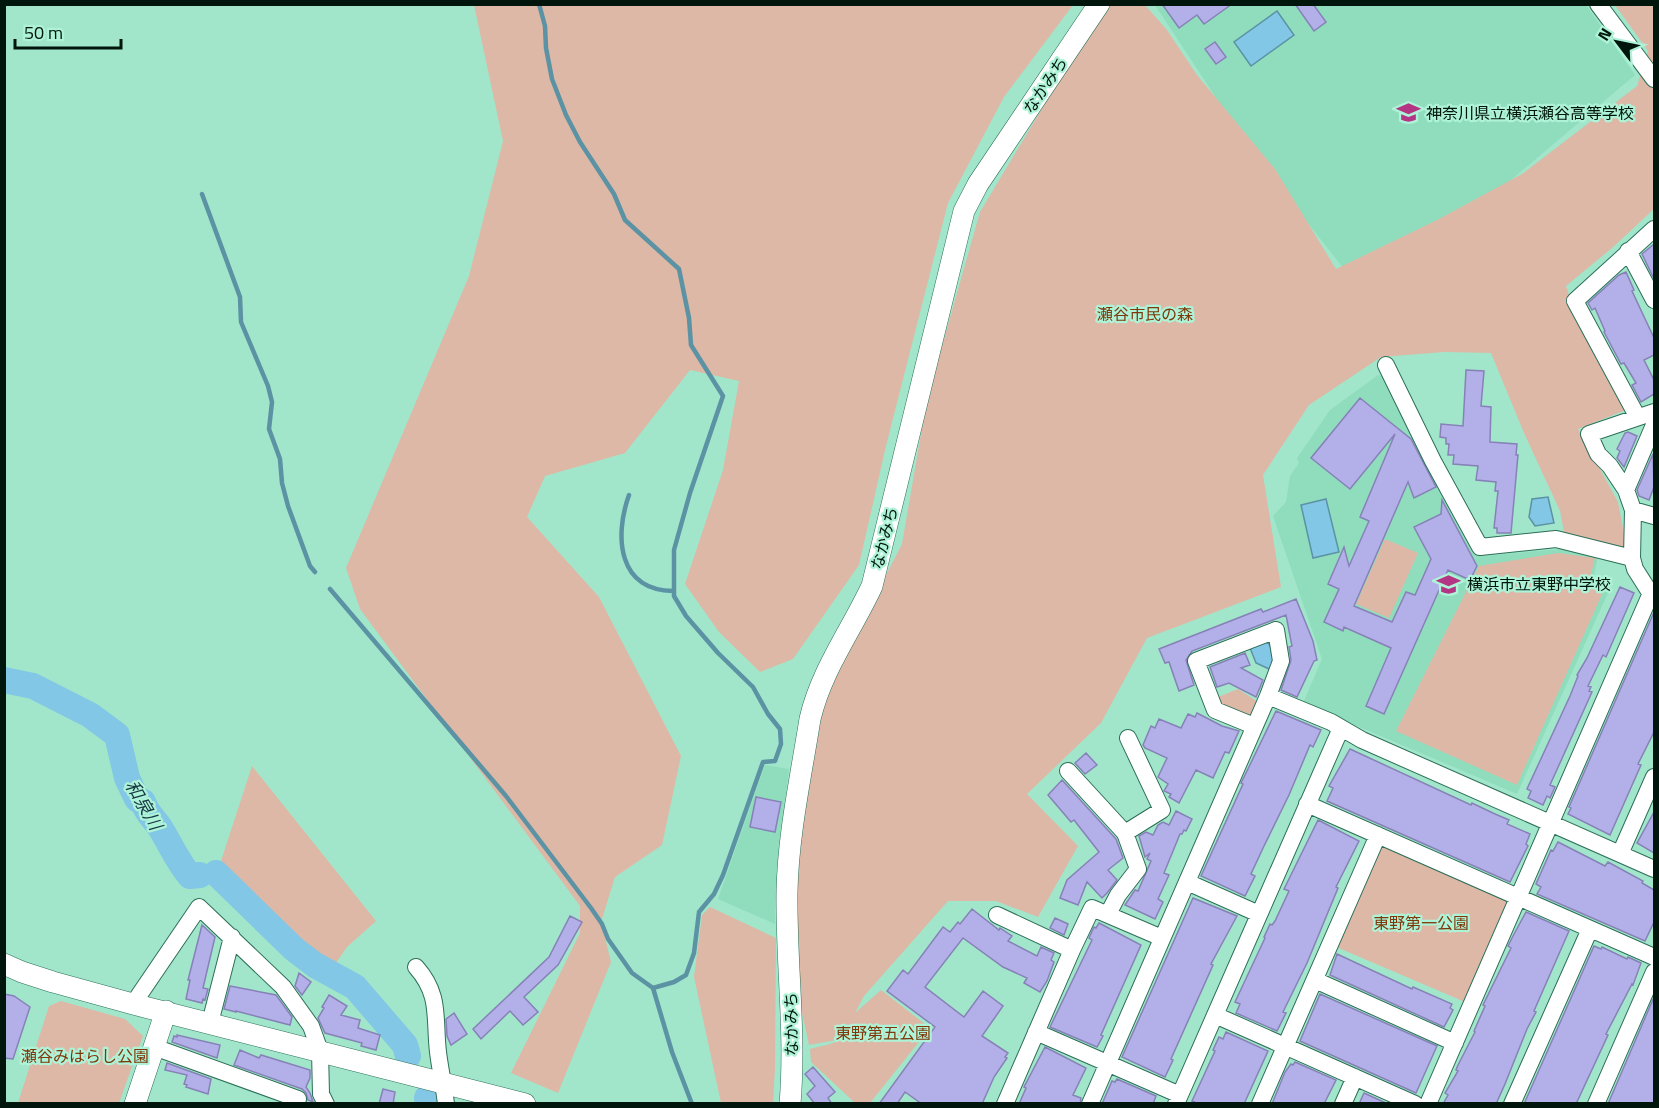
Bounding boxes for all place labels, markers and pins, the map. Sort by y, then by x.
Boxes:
school or university icon: 神奈川県立横浜瀬谷高等学校 [1395,100,1421,126]
place label: 神奈川県立横浜瀬谷高等学校 [1426,101,1634,125]
school or university icon: 横浜市立東野中学校 [1436,571,1462,597]
place label: 横浜市立東野中学校 [1467,572,1611,596]

